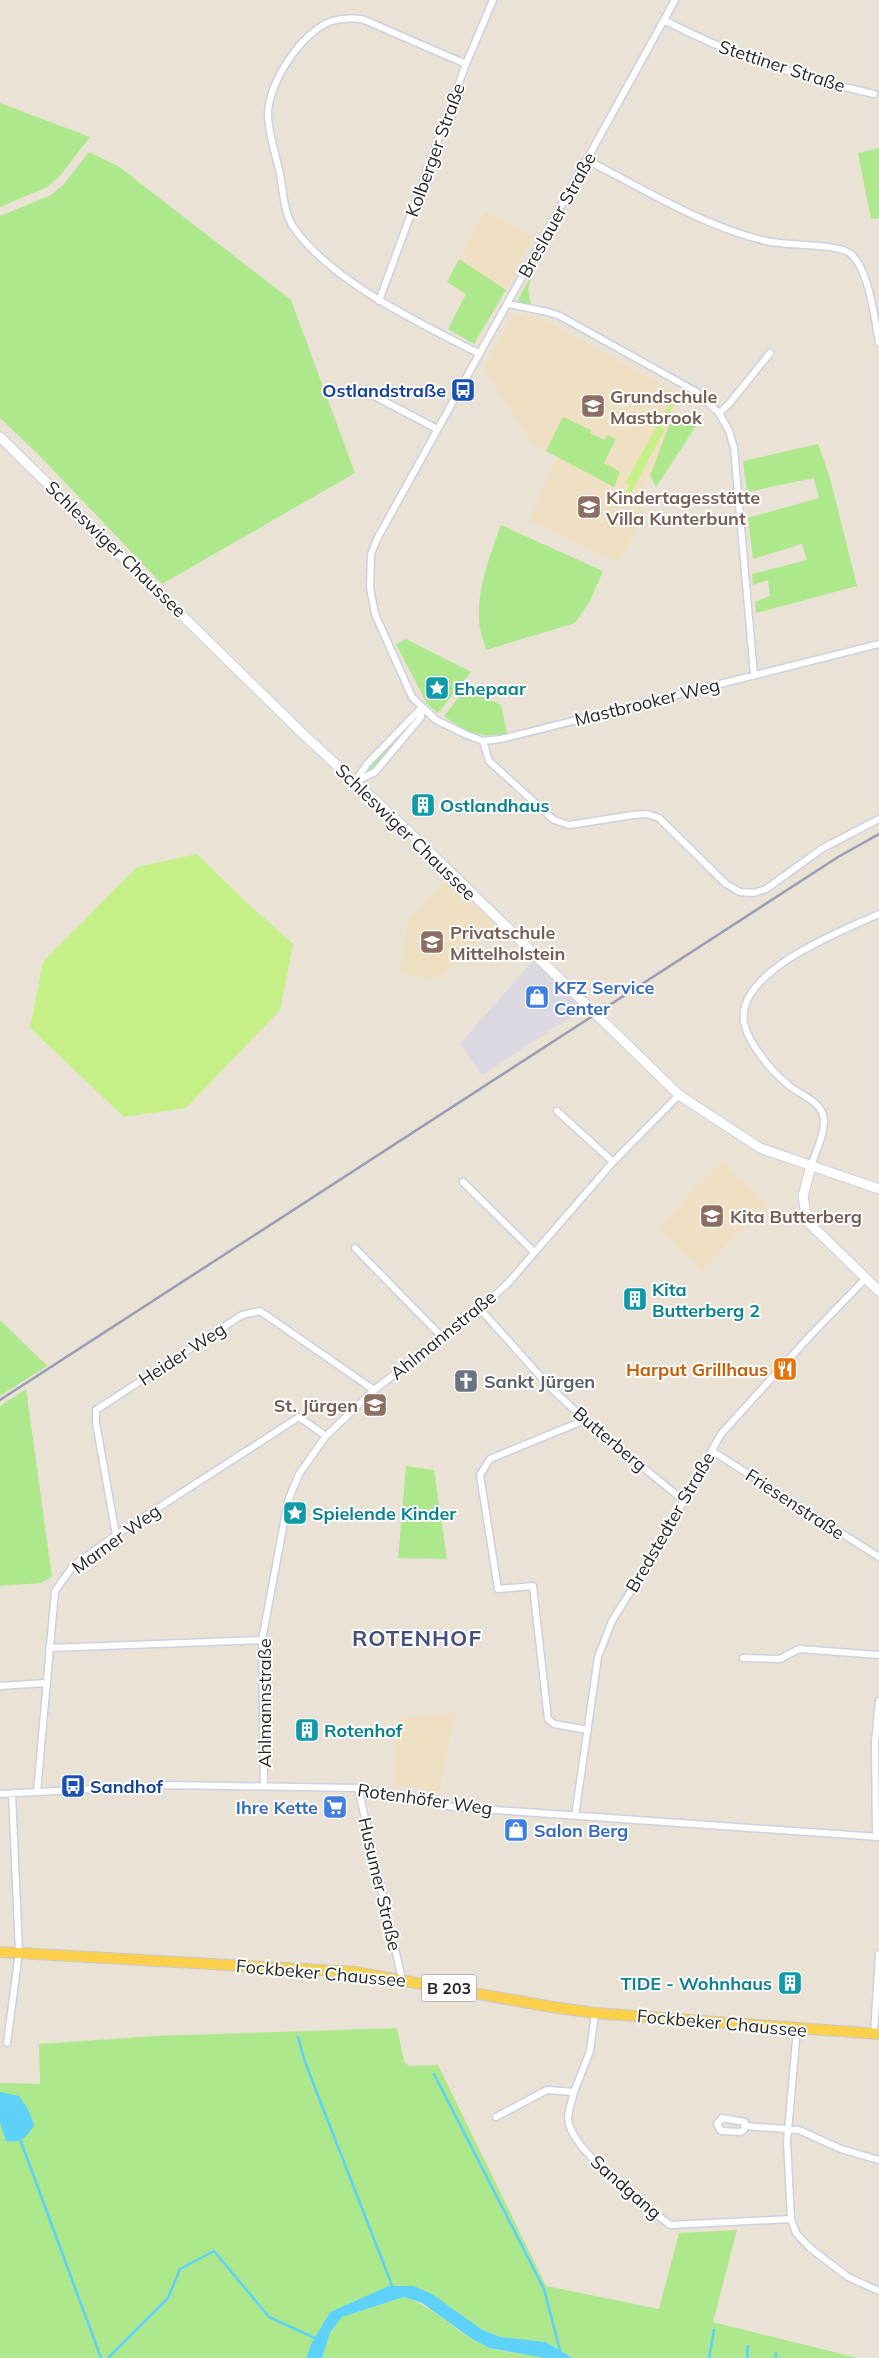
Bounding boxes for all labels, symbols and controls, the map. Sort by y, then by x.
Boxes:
street label: Stettiner Straße [716,35,848,97]
street label: Kolberger Straße [400,80,470,220]
street label: Breslauer Straße [513,148,601,282]
bus stop icon: Ostlandstraße [450,377,476,403]
place label: Ostlandstraße [322,379,446,402]
place label: Grundschule Mastbrook [610,385,718,429]
school or university icon: Grundschule Mastbrook [580,393,606,419]
street label: Schleswiger Chaussee [41,476,191,622]
place label: Kindertagesstätte Villa Kunterbunt [605,486,760,530]
school or university icon: Kindertagesstätte Villa Kunterbunt [576,494,602,520]
street label: Mastbrooker Weg [572,673,722,731]
place icon: Ehepaar [424,675,450,701]
place label: Ehepaar [454,677,527,700]
street label: Schleswiger Chaussee [331,759,481,905]
building icon: Ostlandhaus [410,792,436,818]
place label: Ostlandhaus [440,794,550,817]
place label: Privatschule Mittelholstein [450,921,565,965]
school or university icon: Privatschule Mittelholstein [419,929,445,955]
place label: KFZ Service Center [554,976,654,1020]
shop icon: KFZ Service Center [524,984,550,1010]
school or university icon: Kita Butterberg [699,1203,725,1229]
place label: Kita Butterberg [730,1205,862,1228]
place label: Kita Butterberg 2 [652,1278,760,1322]
street label: Ahlmannstraße [385,1285,501,1385]
building icon: Kita Butterberg 2 [622,1286,648,1312]
street label: Heider Weg [134,1317,230,1391]
restaurant icon: Harput Grillhaus [772,1356,798,1382]
place label: Harput Grillhaus [626,1358,768,1381]
church icon: Sankt Jürgen [453,1368,479,1394]
place label: Sankt Jürgen [484,1370,595,1393]
school or university icon: St. Jürgen [362,1392,388,1418]
place label: St. Jürgen [274,1394,358,1417]
street label: Butterberg [568,1402,652,1476]
street label: Bredstedter Straße [621,1448,719,1596]
street label: Friesenstraße [741,1463,849,1545]
street label: Marner Weg [67,1499,165,1579]
place icon: Spielende Kinder [282,1500,308,1526]
place label: Spielende Kinder [312,1502,457,1525]
district label: ROTENHOF [352,1624,482,1652]
street label: Ahlmannstraße [253,1638,276,1768]
building icon: Rotenhof [294,1717,320,1743]
place label: Rotenhof [324,1719,403,1742]
bus stop icon: Sandhof [60,1773,86,1799]
place label: Sandhof [90,1775,163,1798]
street label: Rotenhöfer Weg [356,1778,494,1820]
supermarket icon: Ihre Kette [322,1794,348,1820]
place label: Ihre Kette [236,1796,318,1819]
street label: Husumer Straße [353,1815,407,1953]
shop icon: Salon Berg [503,1817,529,1843]
place label: Salon Berg [534,1819,628,1842]
street label: Fockbeker Chaussee [235,1954,407,1992]
building icon: TIDE - Wohnhaus [777,1970,803,1996]
place label: TIDE - Wohnhaus [620,1972,772,1995]
road number: B 203 [422,1975,476,2002]
street label: Fockbeker Chaussee [636,2004,808,2042]
street label: Sandgang [586,2150,666,2224]

